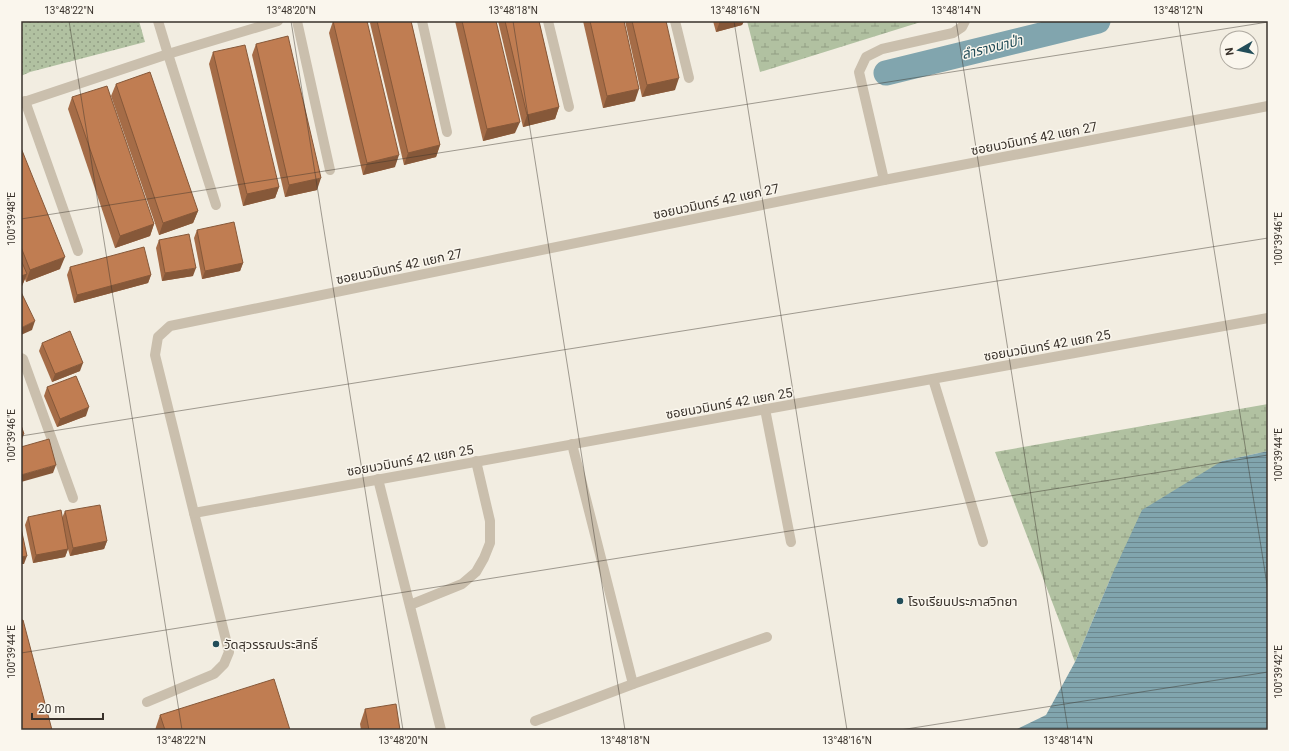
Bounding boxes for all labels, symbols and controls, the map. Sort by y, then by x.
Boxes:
text: 13°48'22"N [44,5,94,16]
text: 13°48'20"N [266,5,316,16]
text: 13°48'18"N [488,5,538,16]
text: 13°48'16"N [710,5,760,16]
text: 13°48'14"N [931,5,981,16]
text: 13°48'12"N [1153,5,1203,16]
north arrow [1219,30,1259,70]
water label: ลำรางนาป่า [960,31,1025,62]
text: N [1223,46,1237,56]
street label: ซอยนวมินทร์ 42 แยก 27 [970,119,1099,158]
street label: ซอยนวมินทร์ 42 แยก 27 [652,181,780,222]
text: 100°39'48"E [6,192,17,246]
text: 100°39'46"E [1273,212,1284,266]
street label: ซอยนวมินทร์ 42 แยก 27 [335,246,463,287]
street label: ซอยนวมินทร์ 42 แยก 25 [983,327,1112,364]
street label: ซอยนวมินทร์ 42 แยก 25 [665,385,794,422]
text: 100°39'46"E [6,409,17,463]
text: 100°39'44"E [1273,428,1284,482]
street label: ซอยนวมินทร์ 42 แยก 25 [346,442,475,479]
place label: โรงเรียนประภาสวิทยา [908,594,1017,609]
marker: โรงเรียนประภาสวิทยา [895,596,905,606]
text: 100°39'44"E [6,625,17,679]
place label: วัดสุวรรณประสิทธิ์ [224,637,318,652]
marker: วัดสุวรรณประสิทธิ์ [211,639,221,649]
text: 100°39'42"E [1273,645,1284,699]
scale bar [32,695,103,721]
text: 20 m [38,702,65,716]
text: 13°48'22"N [156,735,206,746]
text: 13°48'20"N [378,735,428,746]
text: 13°48'18"N [600,735,650,746]
text: 13°48'16"N [822,735,872,746]
text: 13°48'14"N [1043,735,1093,746]

